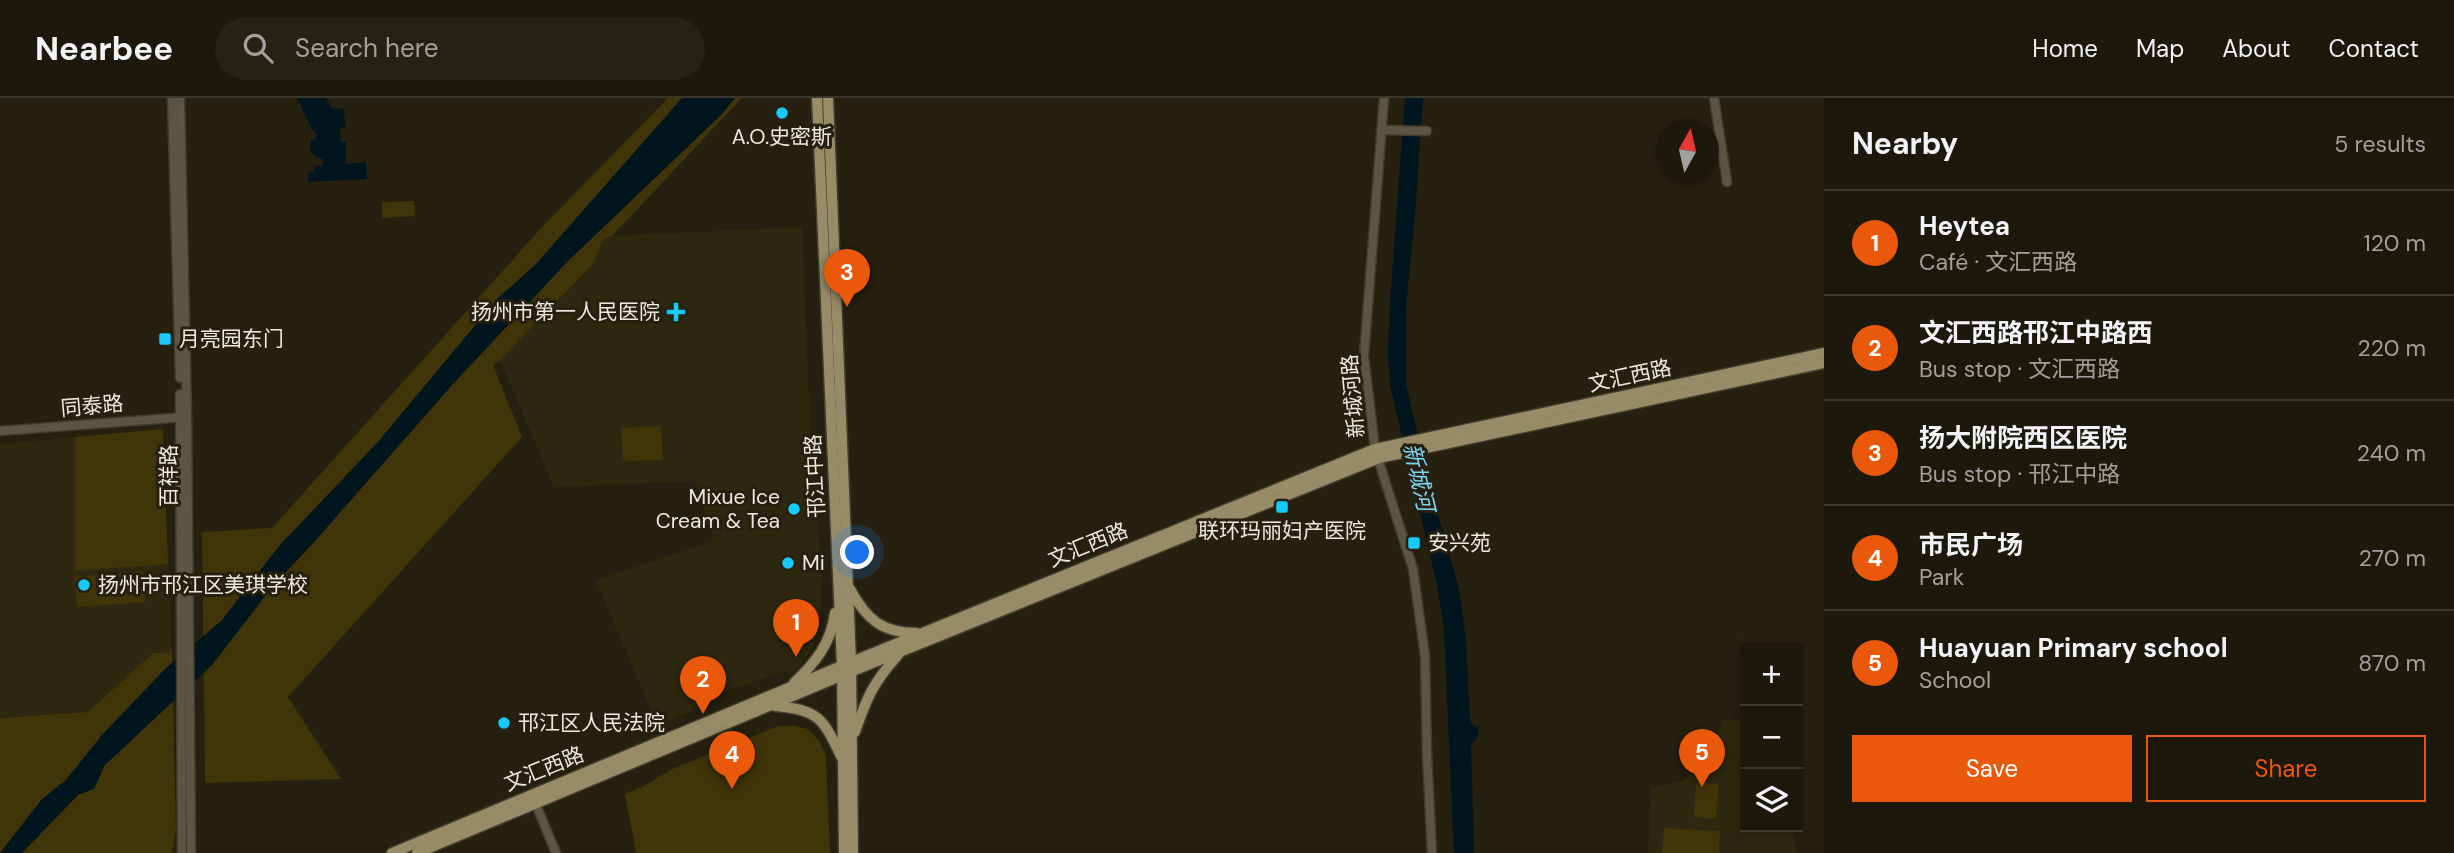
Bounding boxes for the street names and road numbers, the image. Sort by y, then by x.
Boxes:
street label: 新城河路 [1335,353,1371,439]
street label: 文汇西路 [1586,354,1674,398]
street label: 同泰路 [59,389,125,423]
street label: 邗江中路 [799,433,831,519]
street label: 百祥路 [155,445,183,508]
street label: 文汇西路 [1044,516,1132,574]
street label: 文汇西路 [500,740,588,798]

